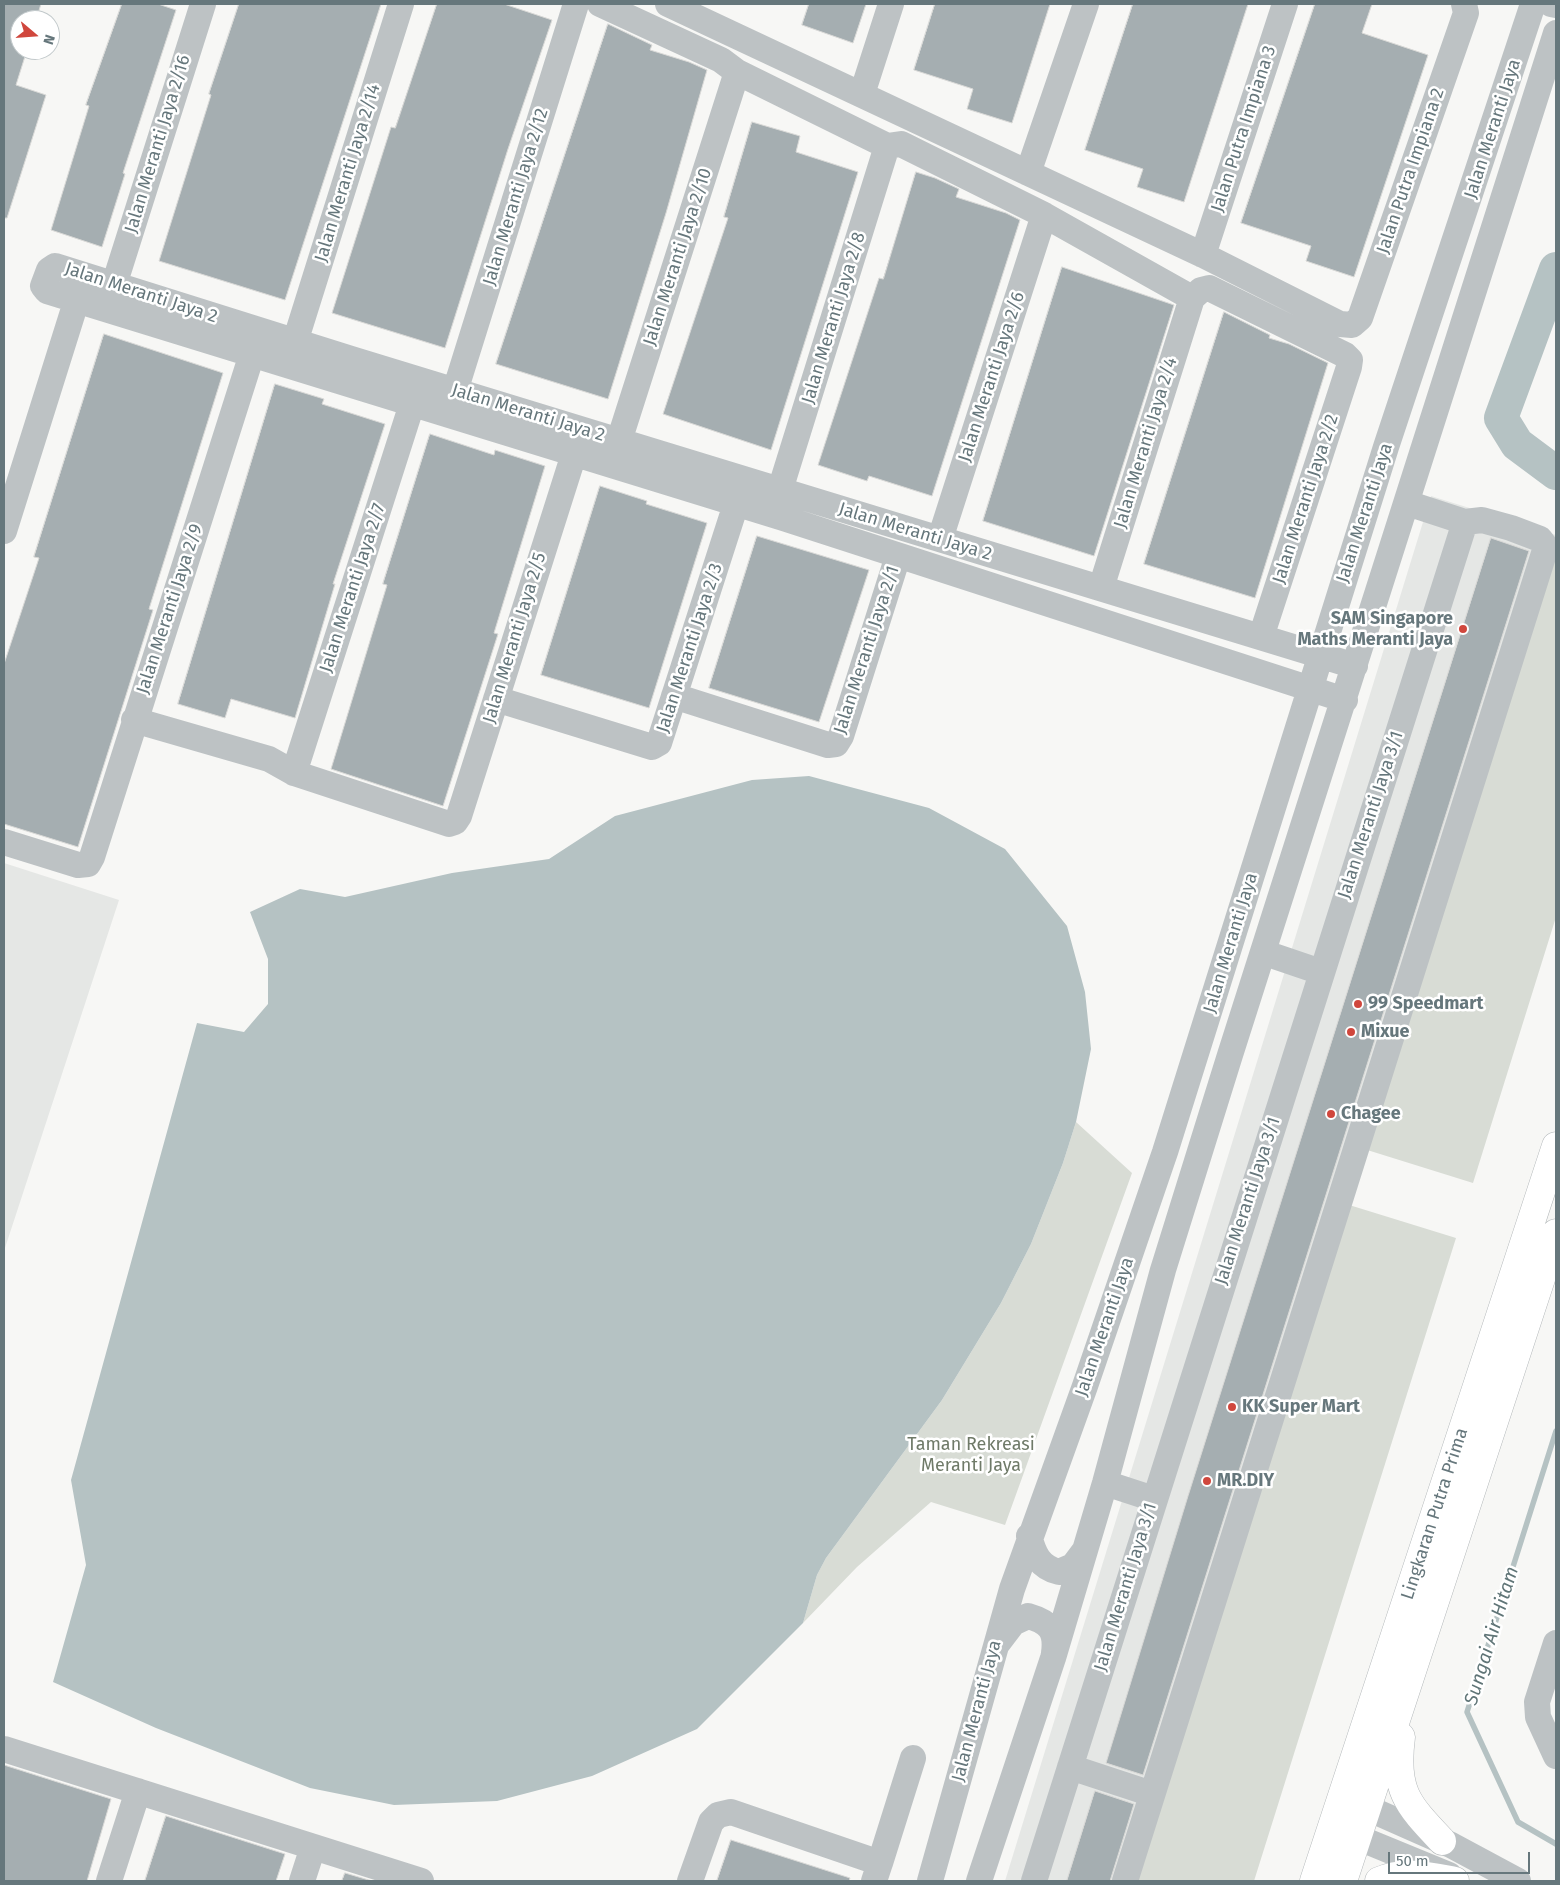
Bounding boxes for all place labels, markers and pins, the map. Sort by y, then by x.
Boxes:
place label: SAM Singapore Maths Meranti Jaya [1297,608,1453,650]
marker: SAM Singapore Maths Meranti Jaya [1457,623,1469,635]
place label: 99 Speedmart [1368,993,1483,1015]
marker: 99 Speedmart [1352,998,1364,1010]
place label: Mixue [1361,1021,1410,1043]
marker: Mixue [1345,1026,1357,1038]
place label: Chagee [1341,1103,1401,1125]
marker: Chagee [1325,1108,1337,1120]
place label: KK Super Mart [1242,1396,1360,1418]
marker: KK Super Mart [1226,1401,1238,1413]
place label: MR.DIY [1217,1470,1274,1492]
marker: MR.DIY [1201,1475,1213,1487]

